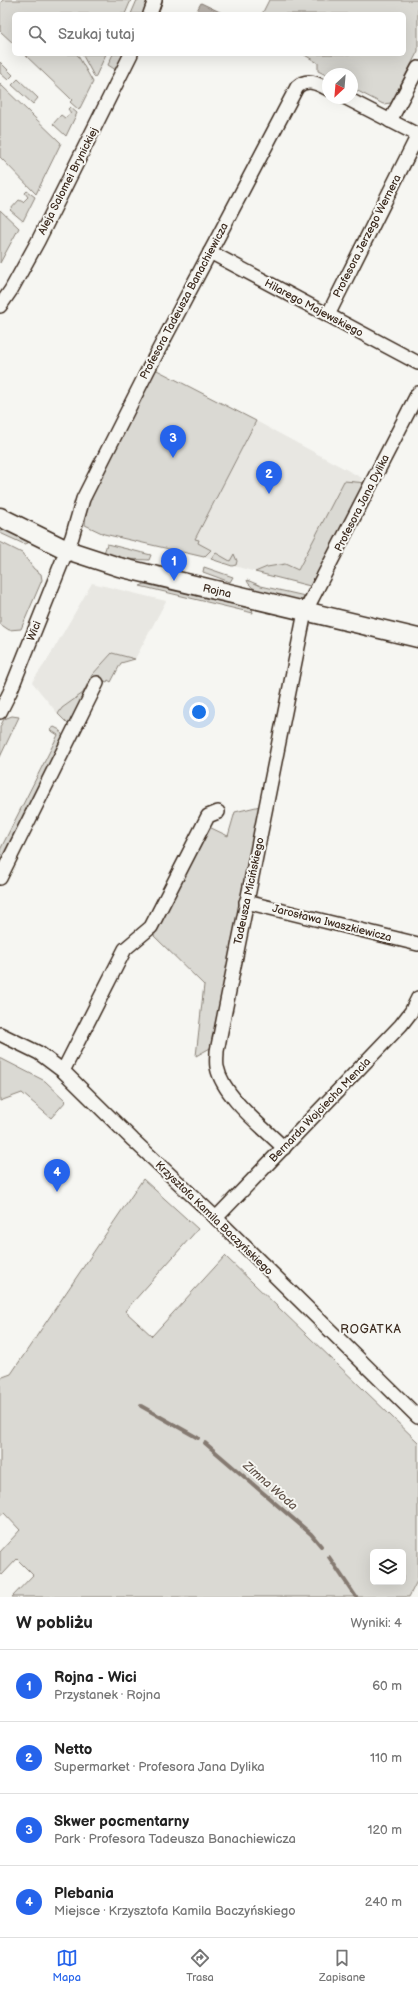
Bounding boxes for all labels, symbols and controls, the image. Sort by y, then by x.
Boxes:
search box [12,12,406,56]
icon: search [26,23,48,45]
text: Szukaj tutaj [58,25,135,44]
north arrow [322,68,358,104]
street label: Aleja Salomei Brynickiej [35,125,101,237]
street label: Profesora Jerzego Wernera [330,172,404,300]
street label: Profesora Tadeusza Banachiewicza [137,220,231,382]
street label: Hilarego Majewskiego [262,276,366,340]
pin: 3 [160,425,186,458]
street label: Profesora Jana Dylika [332,452,392,554]
pin: 2 [256,461,282,494]
pin: 1 [161,548,187,581]
street label: Rojna [201,581,233,601]
street label: Wici [24,619,44,643]
your location [189,702,209,722]
street label: Tadeusza Micińskiego [231,836,267,946]
street label: Jarosława Iwaszkiewicza [271,902,393,944]
street label: Bernarda Wojciecha Mencla [267,1055,373,1165]
street label: Krzysztofa Kamila Baczyńskiego [153,1158,275,1278]
pin: 4 [44,1159,70,1192]
district label: ROGATKA [340,1322,402,1337]
water label: Zimna Woda [239,1458,300,1514]
map controls [370,1549,406,1585]
button: layers [370,1549,406,1585]
text: W pobliżu [16,1613,93,1633]
text: Wyniki: 4 [351,1615,402,1631]
text: Rojna - Wici [54,1668,137,1687]
text: 1 [26,1678,32,1694]
text: 60 m [372,1678,402,1694]
text: Przystanek · Rojna [54,1687,160,1703]
text: Netto [54,1740,92,1759]
text: 2 [25,1750,33,1766]
text: 110 m [370,1750,402,1766]
text: Supermarket · Profesora Jana Dylika [54,1759,265,1775]
text: Skwer pocmentarny [54,1812,189,1831]
text: 3 [25,1822,33,1838]
text: 120 m [367,1822,402,1838]
text: Park · Profesora Tadeusza Banachiewicza [54,1831,296,1847]
text: Plebania [54,1884,114,1903]
text: 4 [25,1894,33,1910]
text: 240 m [365,1894,402,1910]
text: Miejsce · Krzysztofa Kamila Baczyńskiego [54,1903,296,1919]
tab: Mapa [53,1947,81,1984]
tab: Trasa [186,1947,214,1984]
tab: Zapisane [319,1947,365,1984]

